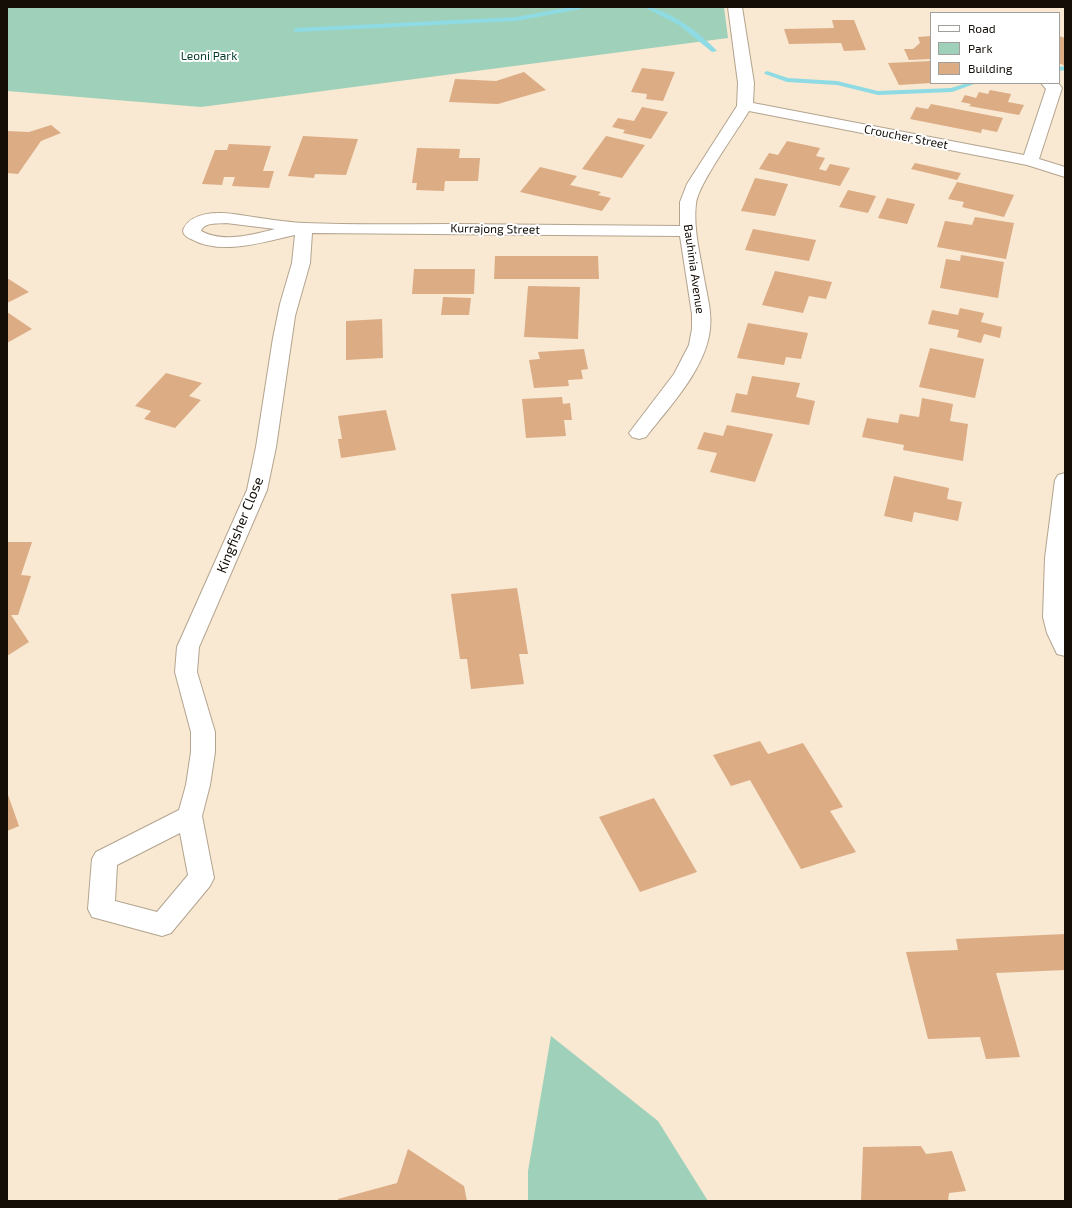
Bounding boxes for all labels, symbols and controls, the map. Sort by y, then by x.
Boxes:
legend [930,12,1060,84]
text: Road [968,21,996,35]
text: Park [968,41,993,55]
park label: Leoni Park [181,49,237,63]
text: Building [968,61,1012,75]
street label: Croucher Street [863,122,949,152]
street label: Kurrajong Street [450,221,540,237]
street label: Bauhinia Avenue [681,223,707,315]
street label: Kingfisher Close [213,474,267,576]

